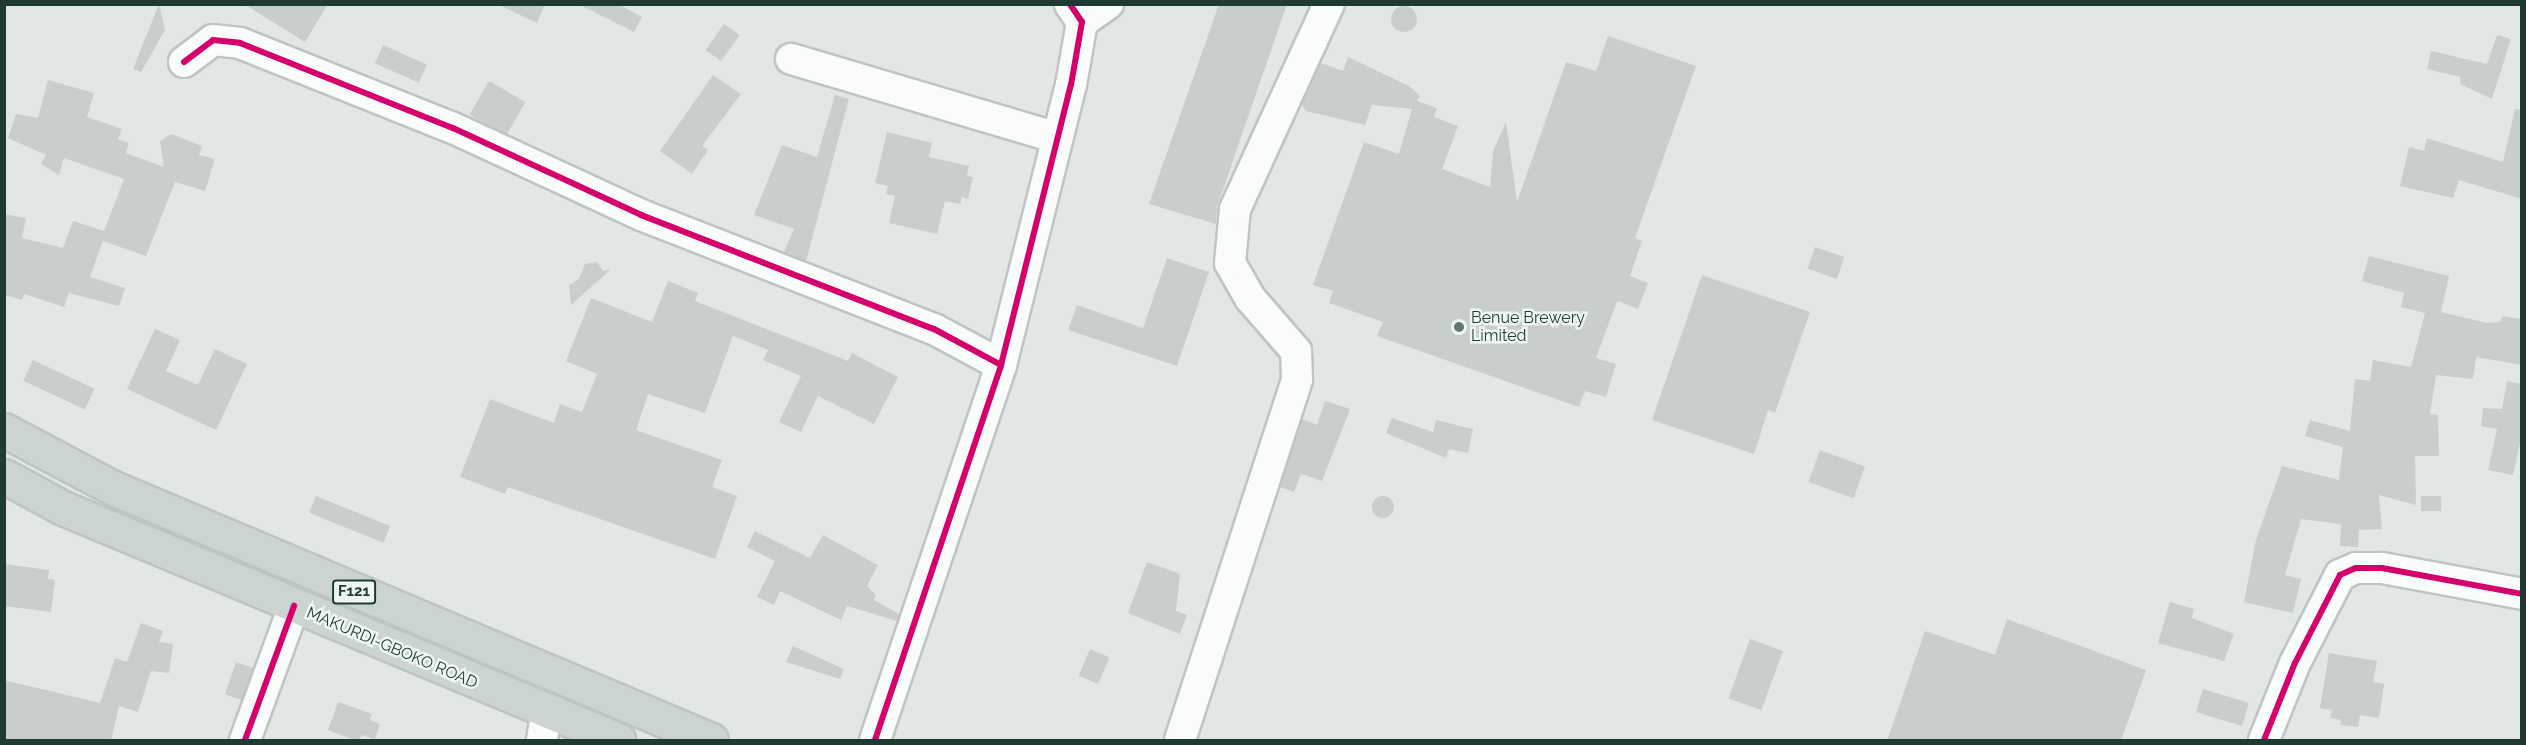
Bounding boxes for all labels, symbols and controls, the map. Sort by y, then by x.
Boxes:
place label: Benue Brewery Limited [1471,308,1585,346]
marker: Benue Brewery Limited [1452,320,1466,334]
road number: F121 [332,580,376,604]
street label: MAKURDI-GBOKO ROAD [304,603,480,693]

